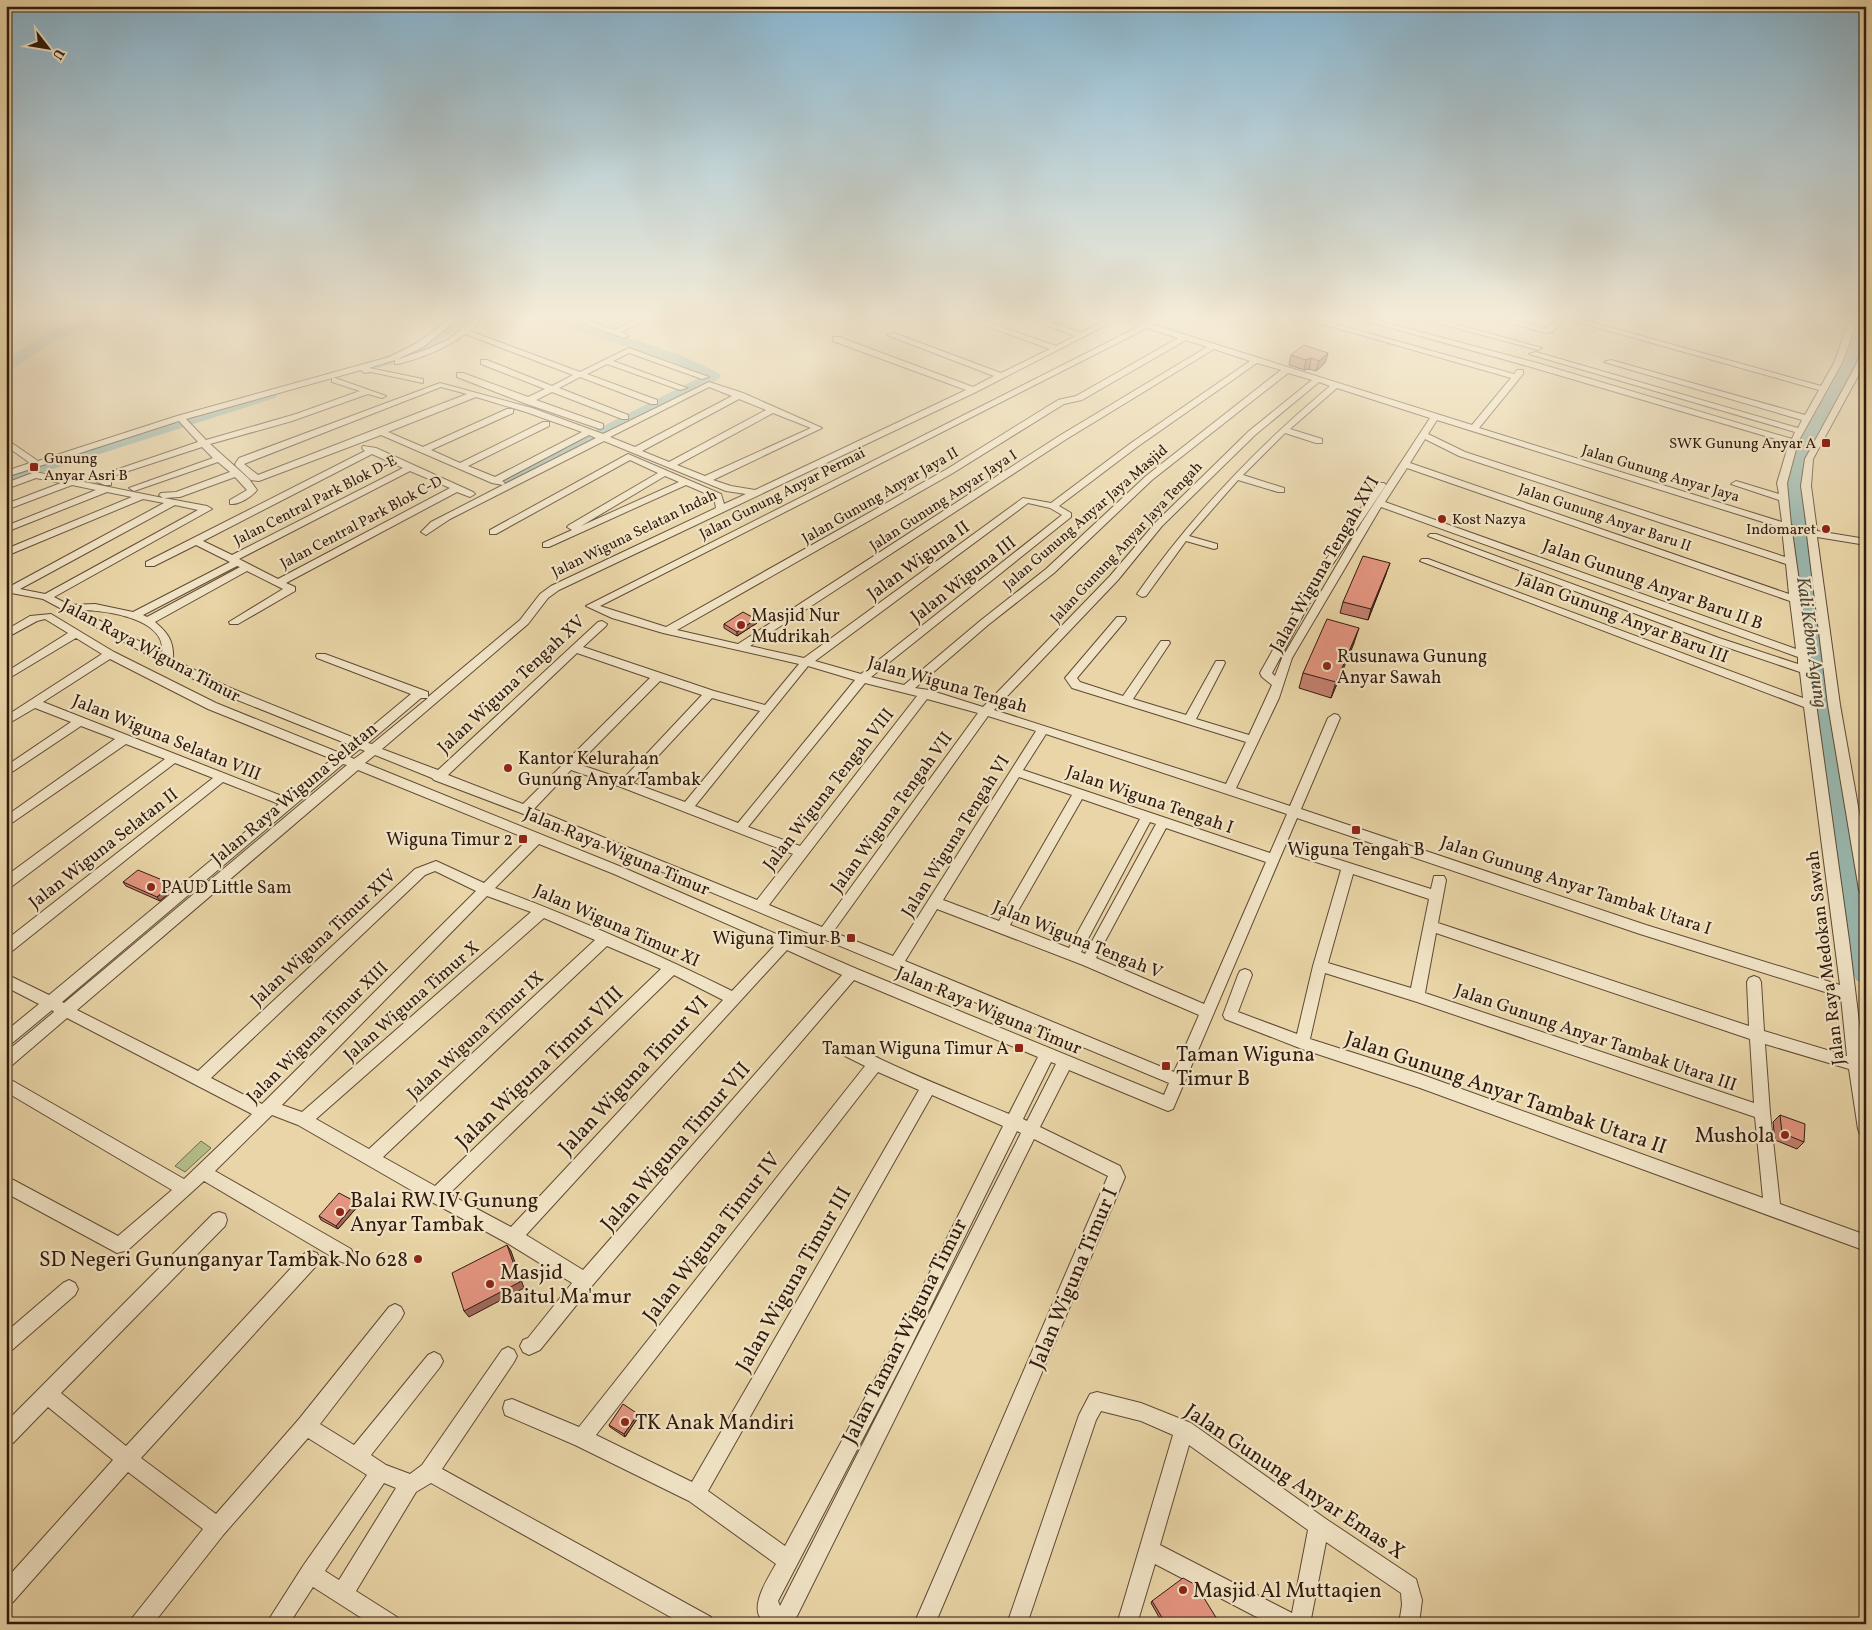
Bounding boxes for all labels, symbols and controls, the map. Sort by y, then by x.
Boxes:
north arrow [22,22,72,72]
text: U [47,45,68,63]
place label: SWK Gunung Anyar A [1669,434,1816,455]
marker: SWK Gunung Anyar A [1820,437,1832,449]
street label: Jalan Gunung Anyar Jaya [1579,440,1742,508]
street label: Jalan Gunung Anyar Jaya Masjid [999,441,1173,596]
street label: Jalan Gunung Anyar Permai [696,443,869,545]
street label: Jalan Gunung Anyar Jaya II [799,443,961,547]
street label: Jalan Gunung Anyar Jaya I [866,446,1020,554]
place label: Gunung Anyar Asri B [44,449,128,487]
street label: Jalan Central Park Blok D-E [230,451,401,552]
street label: Jalan Gunung Anyar Jaya Tengah [1046,457,1208,629]
marker: Gunung Anyar Asri B [28,461,40,473]
street label: Jalan Central Park Blok C-D [277,472,447,575]
street label: Jalan Wiguna Tengah XVI [1265,472,1386,658]
street label: Jalan Gunung Anyar Baru II [1515,479,1694,558]
street label: Jalan Wiguna Selatan Indah [548,485,721,584]
place label: Kost Nazya [1452,510,1526,531]
marker: Kost Nazya [1436,513,1448,525]
street label: Jalan Wiguna II [862,515,975,607]
place label: Indomaret [1746,520,1816,541]
marker: Indomaret [1820,523,1832,535]
street label: Jalan Wiguna III [906,531,1022,629]
street label: Jalan Gunung Anyar Baru II B [1539,534,1766,637]
street label: Jalan Gunung Anyar Baru III [1513,567,1732,670]
water label: Kali Kebon Agung [1789,575,1833,709]
street label: Jalan Raya Wiguna Timur [56,593,245,709]
place label: Masjid Nur Mudrikah [751,604,840,650]
street label: Jalan Wiguna Tengah XV [433,610,591,760]
marker: Masjid Nur Mudrikah [735,619,747,631]
place label: Rusunawa Gunung Anyar Sawah [1337,645,1487,691]
street label: Jalan Wiguna Tengah [865,651,1031,720]
marker: Rusunawa Gunung Anyar Sawah [1321,660,1333,672]
street label: Jalan Wiguna Selatan VIII [68,689,265,788]
street label: Jalan Wiguna Tengah VIII [757,703,899,875]
street label: Jalan Raya Wiguna Selatan [206,717,384,871]
place label: Kantor Kelurahan Gunung Anyar Tambak [518,747,701,793]
street label: Jalan Wiguna Tengah VI [896,750,1014,922]
street label: Jalan Wiguna Tengah VII [896,751,1017,923]
street label: Jalan Wiguna Tengah I [1062,760,1237,841]
marker: Kantor Kelurahan Gunung Anyar Tambak [502,762,514,774]
street label: Jalan Wiguna Selatan II [24,783,184,916]
street label: Jalan Raya Wiguna Timur [520,802,714,903]
marker: Wiguna Tengah B [1350,824,1362,836]
place label: Wiguna Timur 2 [386,828,513,853]
street label: Jalan Gunung Anyar Tambak Utara I [1437,831,1714,942]
marker: Wiguna Timur 2 [517,833,529,845]
place label: Wiguna Tengah B [1287,838,1425,863]
street label: Jalan Raya Medokan Sawah [1801,849,1852,1067]
street label: Jalan Wiguna Timur XIV [246,864,402,1012]
place label: PAUD Little Sam [161,876,292,901]
street label: Jalan Wiguna Timur XI [530,879,703,974]
marker: PAUD Little Sam [145,881,157,893]
street label: Jalan Wiguna Tengah V [989,895,1166,986]
place label: Wiguna Timur B [712,927,841,952]
marker: Wiguna Timur B [845,932,857,944]
street label: Jalan Wiguna Timur X [339,936,485,1068]
street label: Jalan Wiguna Timur XIII [242,957,395,1110]
street label: Jalan Raya Wiguna Timur [892,961,1086,1062]
street label: Jalan Wiguna Timur IX [402,966,550,1106]
street label: Jalan Gunung Anyar Tambak Utara III [1452,978,1740,1096]
street label: Jalan Wiguna Timur VIII [450,980,630,1156]
street label: Jalan Wiguna Timur VI [552,990,716,1162]
street label: Jalan Gunung Anyar Tambak Utara II [1342,1025,1670,1159]
place label: Taman Wiguna Timur A [822,1037,1009,1062]
place label: Taman Wiguna Timur B [1176,1041,1315,1094]
marker: Taman Wiguna Timur A [1013,1042,1025,1054]
street label: Jalan Wiguna Timur VII [594,1056,758,1238]
marker: Taman Wiguna Timur B [1160,1060,1172,1072]
place label: Mushola [1695,1122,1775,1151]
marker: Mushola [1779,1129,1791,1141]
street label: Jalan Wiguna Timur IV [636,1147,788,1329]
street label: Jalan Wiguna Timur III [729,1182,859,1378]
street label: Jalan Wiguna Timur I [1023,1183,1126,1374]
place label: Balai RW IV Gunung Anyar Tambak [350,1187,539,1240]
marker: Balai RW IV Gunung Anyar Tambak [334,1206,346,1218]
street label: Jalan Taman Wiguna Timur [836,1214,975,1449]
place label: SD Negeri Gununganyar Tambak No 628 [39,1246,408,1275]
marker: SD Negeri Gununganyar Tambak No 628 [412,1253,424,1265]
place label: Masjid Baitul Ma'mur [500,1259,631,1312]
marker: Masjid Baitul Ma'mur [484,1278,496,1290]
street label: Jalan Gunung Anyar Emas X [1178,1398,1410,1567]
place label: TK Anak Mandiri [635,1409,794,1438]
marker: TK Anak Mandiri [619,1416,631,1428]
place label: Masjid Al Muttaqien [1193,1577,1382,1606]
marker: Masjid Al Muttaqien [1177,1584,1189,1596]

